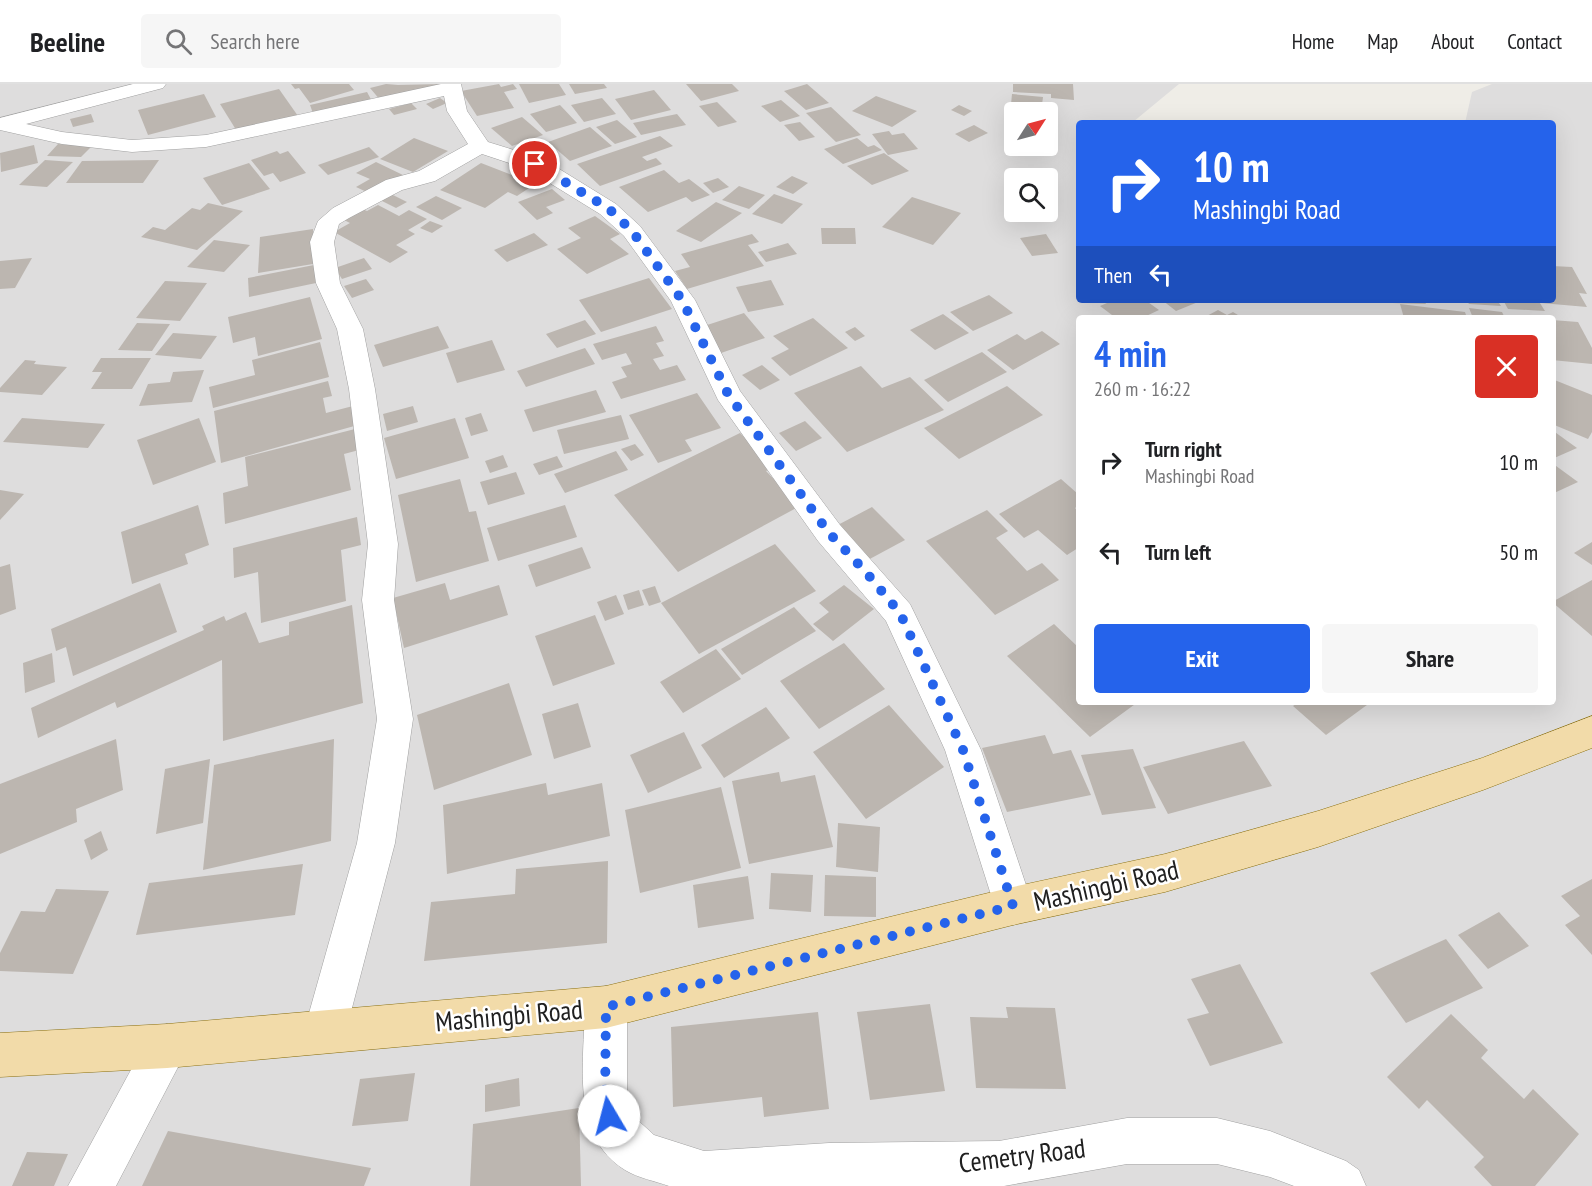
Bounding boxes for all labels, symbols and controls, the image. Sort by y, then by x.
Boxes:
search box [141,14,561,68]
text: Beeline [30,23,105,60]
icon: search [162,25,195,58]
text: Search here [210,27,300,55]
text: Home [1292,28,1334,55]
text: Map [1367,28,1398,55]
text: About [1431,28,1474,55]
text: Contact [1507,28,1562,55]
north arrow [1004,102,1058,156]
map controls [1004,102,1058,222]
pin [509,138,560,189]
text: 10 m [1193,139,1270,194]
icon: right [1094,144,1172,222]
icon: arrive [518,147,551,180]
button: search [1004,168,1058,222]
text: Mashingbi Road [1193,192,1341,226]
icon: left [1144,258,1177,291]
text: Then [1094,261,1132,289]
text: 4 min [1094,330,1167,377]
button: close [1475,335,1538,398]
text: 260 m · 16:22 [1094,376,1191,402]
text: Turn right [1145,435,1222,463]
icon: right [1094,446,1127,479]
text: 10 m [1499,448,1538,476]
text: Mashingbi Road [1145,463,1254,489]
icon: left [1094,536,1127,569]
text: Turn left [1145,538,1211,566]
text: 50 m [1499,538,1538,566]
button: Exit [1094,624,1310,693]
button: Share [1322,624,1538,693]
street label: Mashingbi Road [1030,852,1182,918]
street label: Mashingbi Road [434,992,584,1038]
position arrow [577,1084,641,1148]
street label: Cemetry Road [957,1130,1087,1180]

